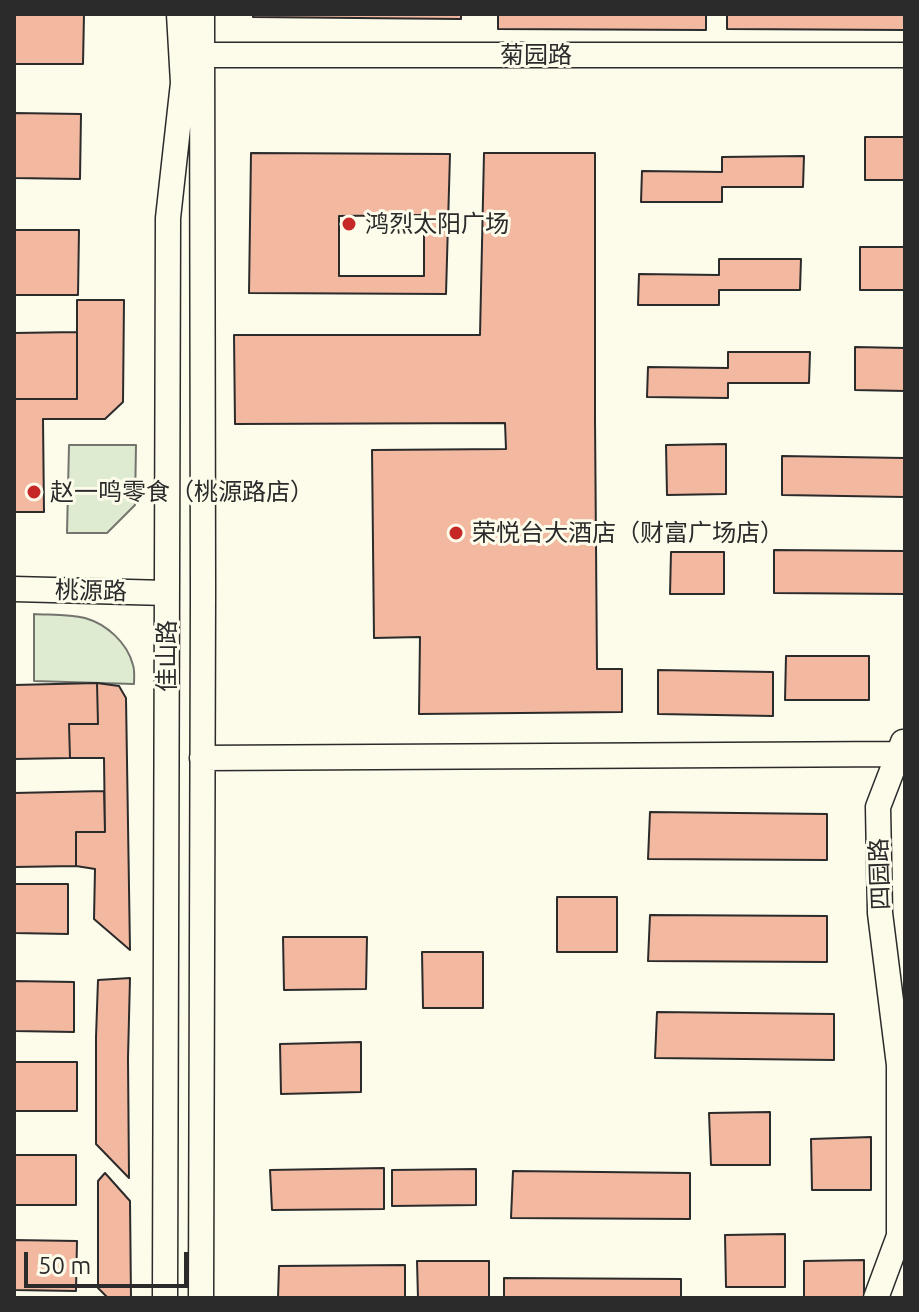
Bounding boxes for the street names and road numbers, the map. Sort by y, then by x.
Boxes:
street label: 菊园路 [500,41,572,69]
street label: 桃源路 [55,576,127,606]
street label: 佳山路 [153,620,181,692]
street label: 四园路 [864,838,896,910]

